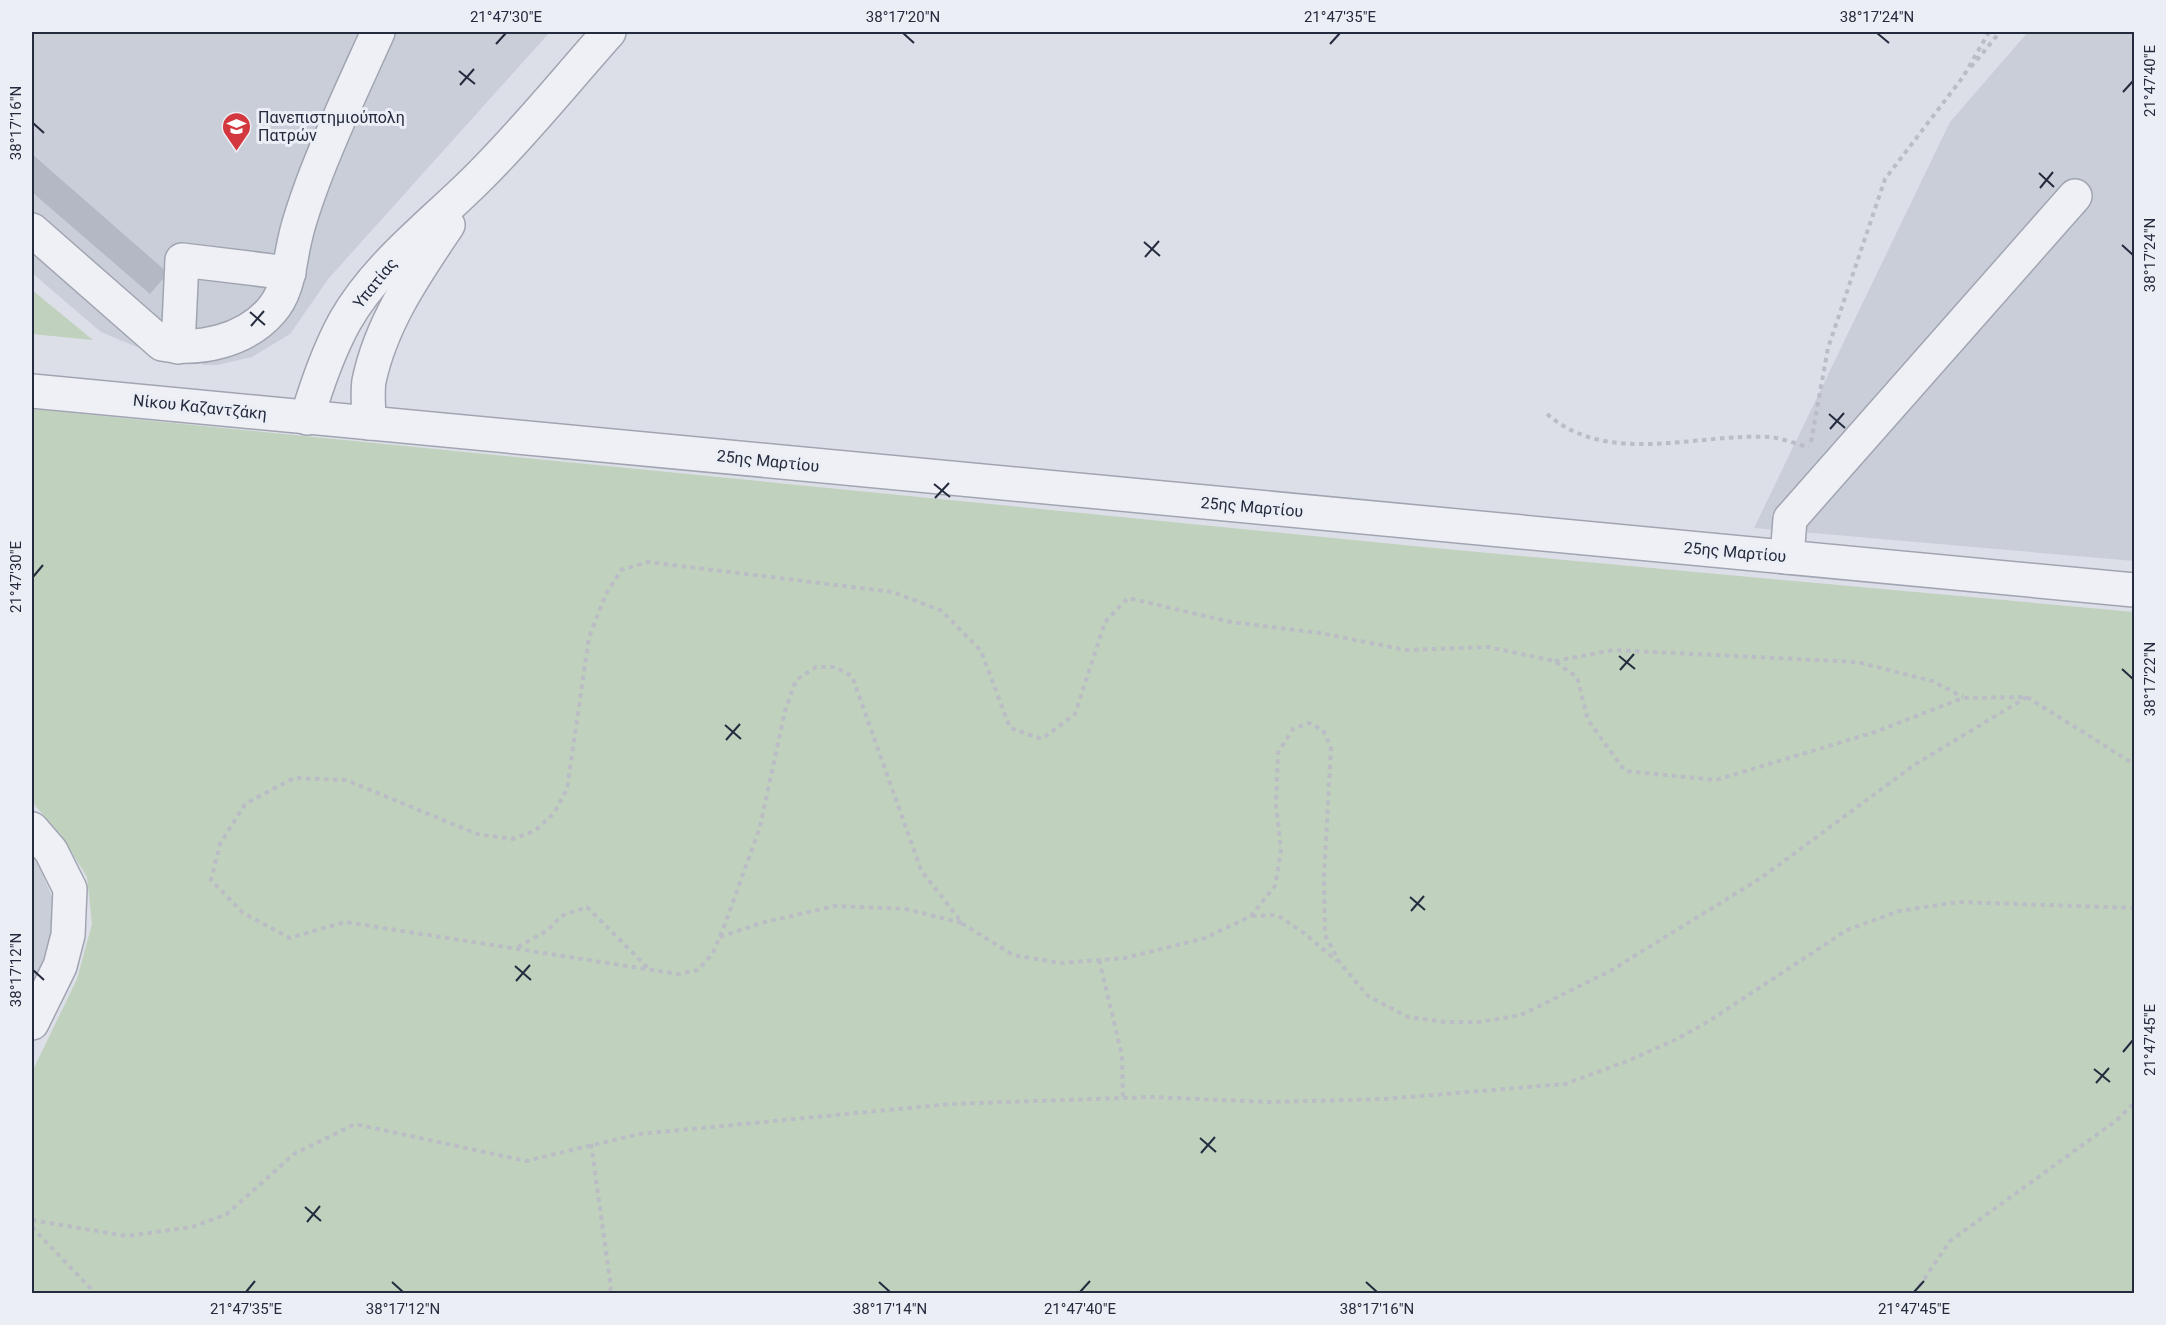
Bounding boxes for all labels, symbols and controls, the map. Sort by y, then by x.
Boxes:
text: 21°47'30"E [470,8,543,26]
text: 38°17'20"N [866,8,940,26]
text: 21°47'35"E [1304,8,1377,26]
text: 38°17'24"N [1840,8,1914,26]
text: 21°47'40"E [2141,44,2159,117]
text: 38°17'16"N [7,86,25,160]
place label: Πανεπιστημιούπολη Πατρών [258,108,405,145]
school or university icon: Πανεπιστημιούπολη Πατρών [221,110,253,152]
text: 38°17'24"N [2141,218,2159,292]
street label: Υπατίας [349,254,401,312]
street label: Νίκου Καζαντζάκη [132,391,268,423]
street label: 25ης Μαρτίου [716,446,820,476]
street label: 25ης Μαρτίου [1200,493,1304,521]
street label: 25ης Μαρτίου [1683,538,1787,566]
text: 21°47'30"E [7,540,25,613]
text: 38°17'22"N [2141,642,2159,716]
text: 38°17'12"N [7,933,25,1007]
text: 21°47'45"E [2141,1003,2159,1076]
text: 21°47'35"E [210,1300,283,1318]
text: 38°17'12"N [366,1300,440,1318]
text: 38°17'14"N [853,1300,927,1318]
text: 21°47'40"E [1044,1300,1117,1318]
text: 38°17'16"N [1340,1300,1414,1318]
text: 21°47'45"E [1878,1300,1951,1318]

